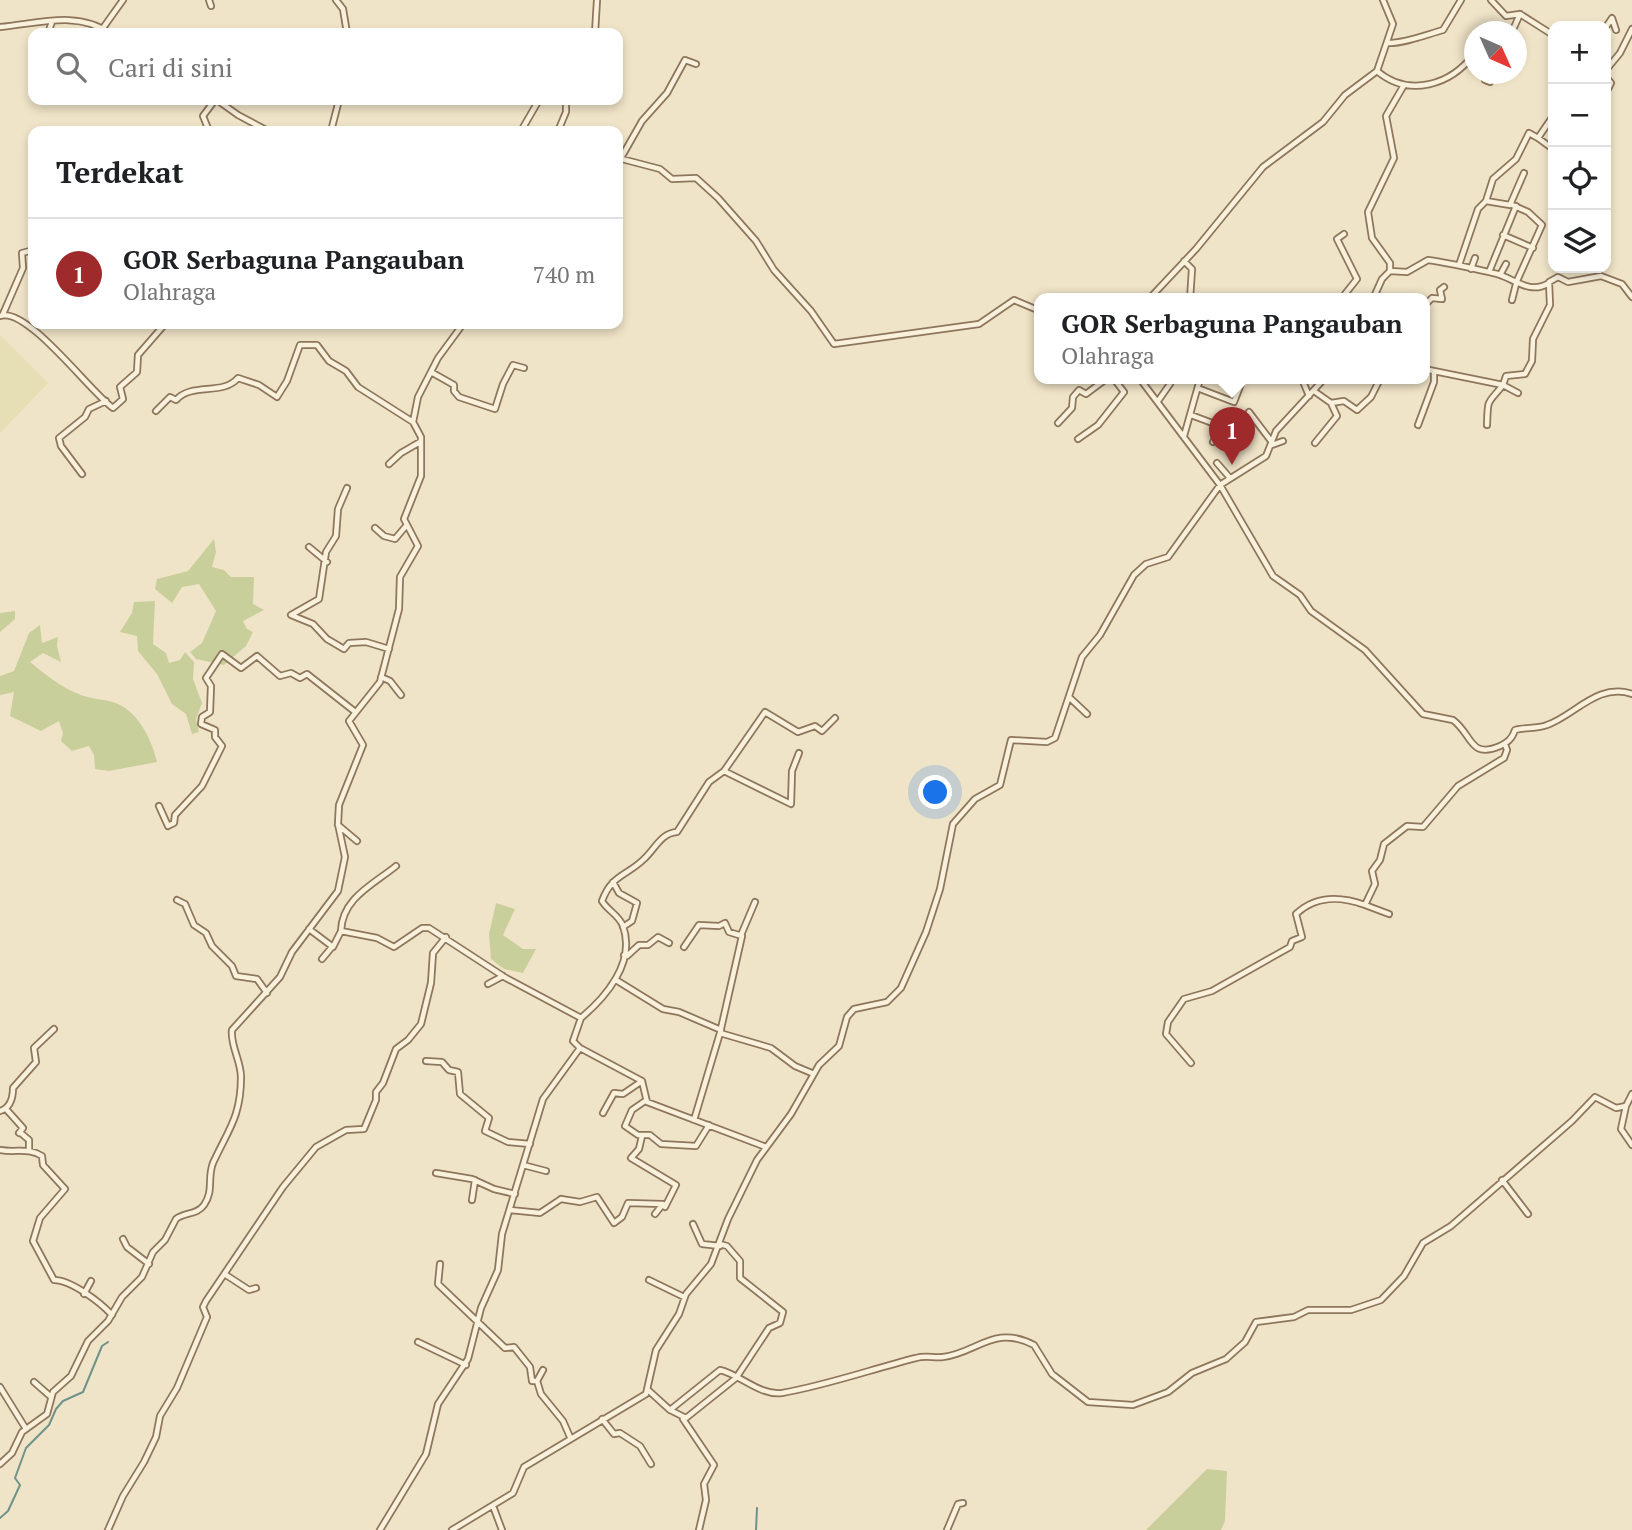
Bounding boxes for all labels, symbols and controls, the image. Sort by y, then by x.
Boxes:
north arrow [1464,21,1527,84]
map controls [1548,21,1611,273]
button: + [1548,21,1611,84]
search box [28,28,623,105]
icon: search [52,48,90,86]
text: Cari di sini [108,50,233,84]
button: − [1548,84,1611,147]
button: locate [1548,147,1611,210]
text: Terdekat [56,152,184,192]
button: layers [1548,210,1611,273]
text: GOR Serbaguna Pangauban [123,242,464,276]
text: 1 [73,259,86,290]
text: 740 m [533,259,595,290]
text: Olahraga [123,276,216,307]
popup [1034,293,1430,384]
text: GOR Serbaguna Pangauban [1061,306,1403,340]
text: Olahraga [1061,340,1155,371]
pin: 1 [1209,407,1255,465]
your location [918,775,952,809]

